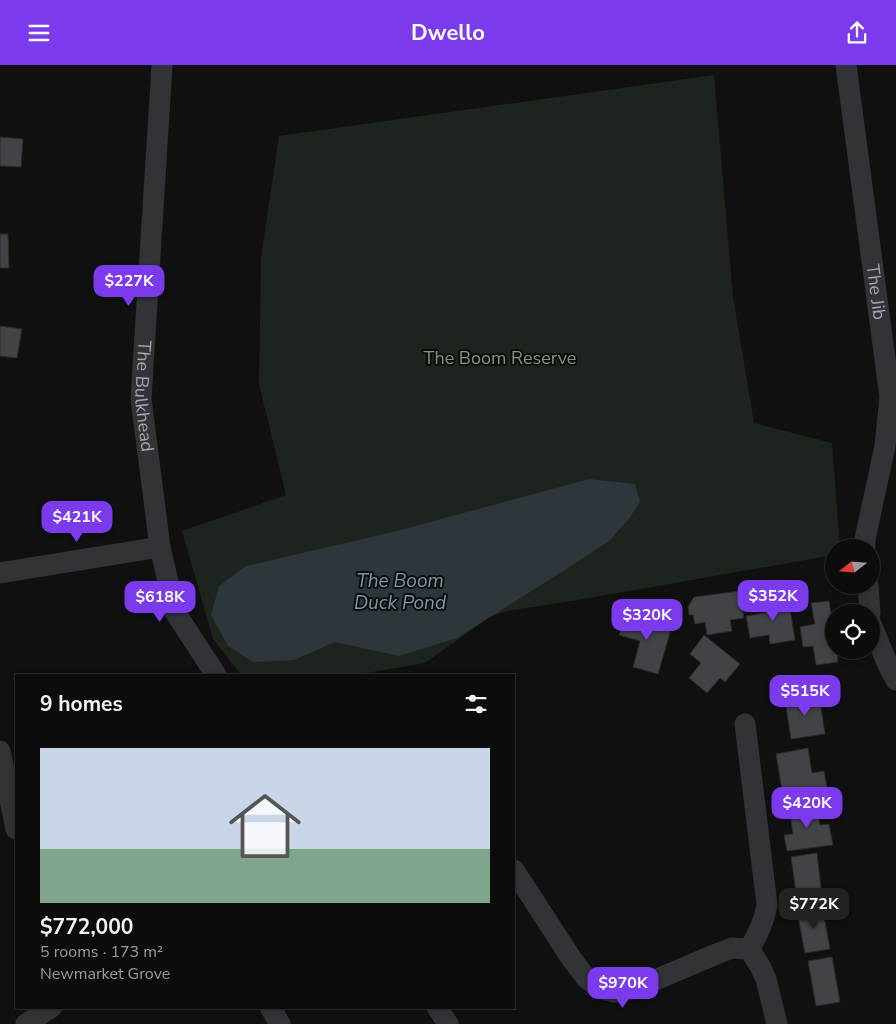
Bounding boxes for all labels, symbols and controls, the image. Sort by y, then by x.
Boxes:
text: Dwello [411,18,485,48]
icon: menu [25,19,53,47]
icon: share [843,19,871,47]
street label: The Jib [861,263,892,321]
pin: $227K [94,265,164,307]
text: $227K [104,270,154,292]
street label: The Bulkhead [129,340,160,453]
park label: The Boom Reserve [424,346,576,370]
pin: $421K [42,501,112,543]
text: $421K [52,506,102,528]
north arrow [825,539,880,594]
map controls [825,539,880,659]
water label: The Boom Duck Pond [354,568,447,616]
pin: $352K [738,579,808,622]
pin: $618K [125,581,195,623]
text: $352K [748,585,798,607]
text: $618K [135,586,185,608]
pin: $320K [612,599,682,641]
text: $320K [622,604,672,626]
button: locate [825,604,880,659]
pin: $515K [770,675,840,717]
text: $515K [780,680,830,702]
text: 9 homes [40,690,123,718]
icon: filters [462,690,490,718]
icon: home [220,781,310,871]
pin: $420K [772,787,842,829]
text: $420K [782,792,832,814]
pin: $772K [779,887,849,930]
text: $772K [789,893,839,915]
text: $772,000 [40,913,133,941]
text: 5 rooms · 173 m² [40,941,163,963]
text: Newmarket Grove [40,963,170,985]
pin: $970K [588,967,658,1009]
text: $970K [598,972,648,994]

